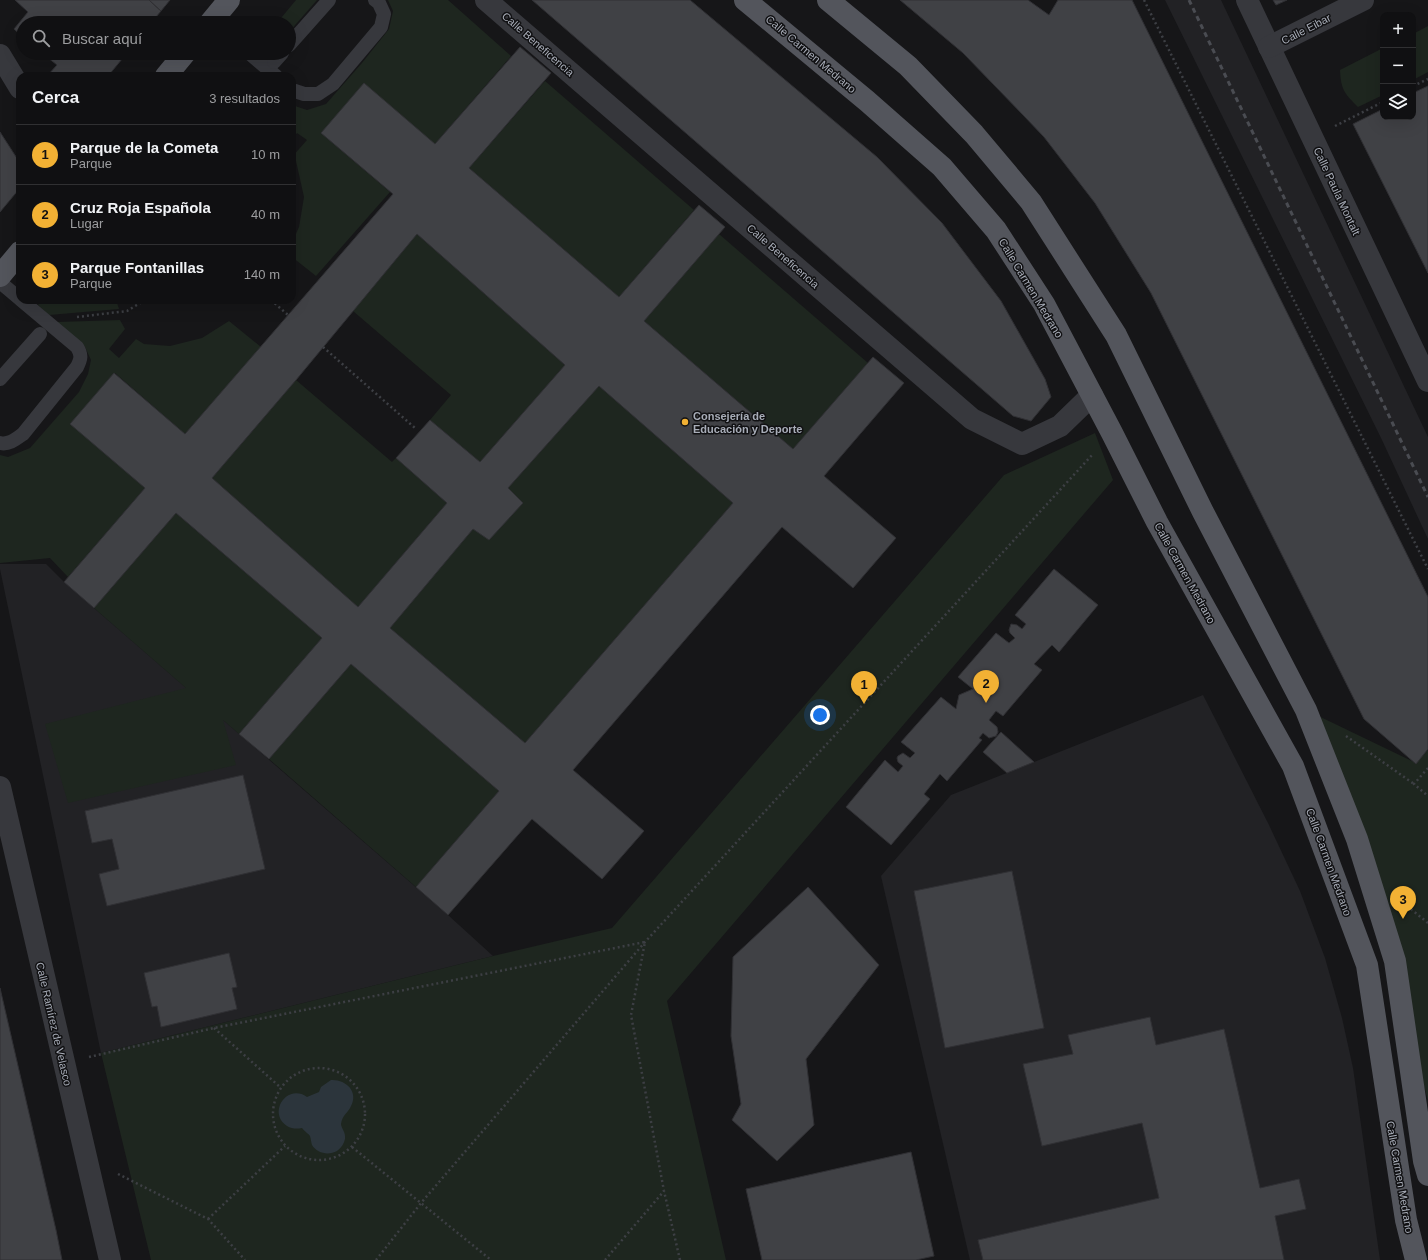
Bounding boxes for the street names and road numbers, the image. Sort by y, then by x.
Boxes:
street label: Calle Beneficencia [500,10,577,79]
street label: Calle Eibar [1279,11,1333,47]
street label: Calle Carmen Medrano [764,13,858,95]
street label: Calle Paula Montalt [1311,145,1363,237]
street label: Calle Beneficencia [745,222,822,291]
street label: Calle Carmen Medrano [997,236,1065,340]
street label: Calle Carmen Medrano [1152,520,1218,626]
street label: Calle Carmen Medrano [1304,807,1354,917]
street label: Calle Ramírez de Velasco [34,961,74,1087]
street label: Calle Carmen Medrano [1384,1120,1416,1234]

